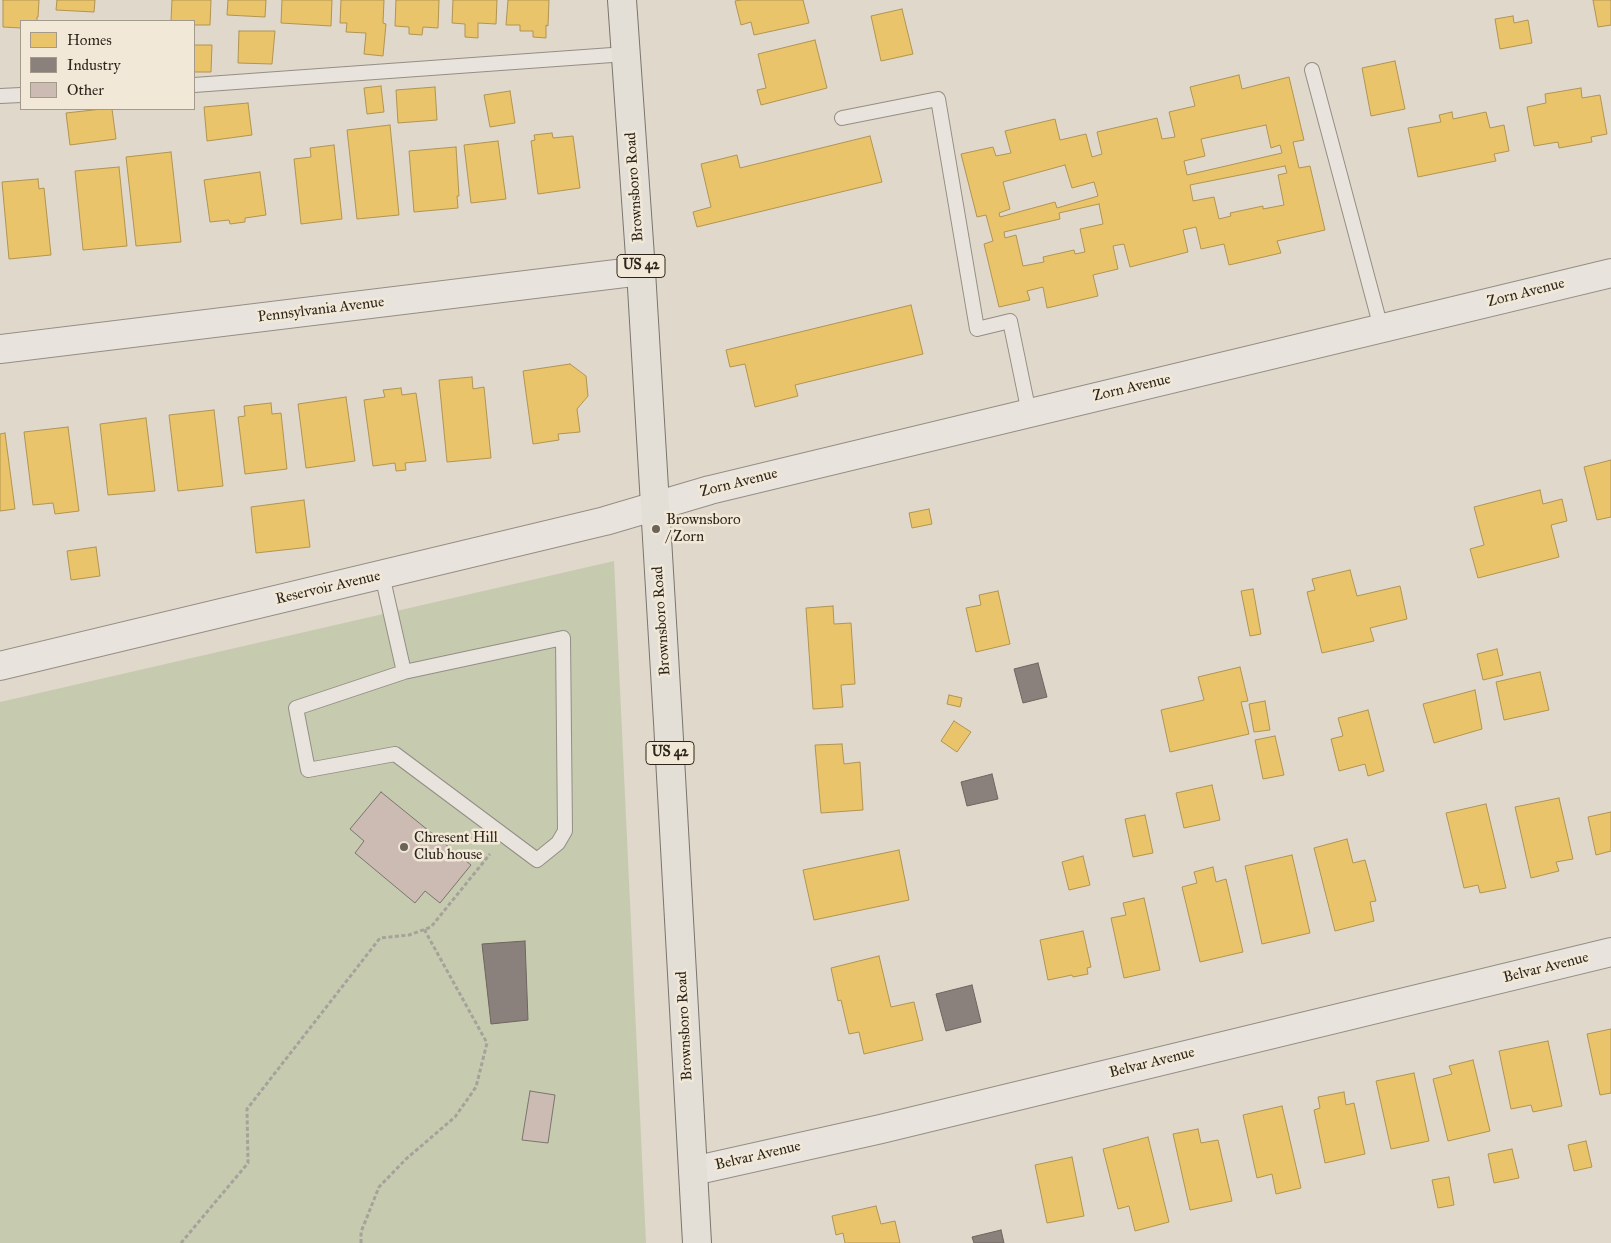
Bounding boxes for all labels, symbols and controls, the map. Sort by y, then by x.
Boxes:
legend [20,20,195,110]
text: Homes [67,31,112,49]
text: Industry [67,56,121,74]
text: Other [67,81,104,99]
street label: Brownsboro Road [622,132,648,242]
road number: US 42 [617,255,665,278]
street label: Zorn Avenue [1486,275,1566,311]
street label: Pennsylvania Avenue [257,293,385,327]
street label: Zorn Avenue [1091,370,1173,406]
street label: Zorn Avenue [699,465,779,501]
place label: Brownsboro / Zorn [666,511,741,546]
marker: Brownsboro / Zorn [650,523,662,535]
street label: Brownsboro Road [649,566,675,676]
street label: Reservoir Avenue [274,567,382,609]
road number: US 42 [646,741,694,764]
place label: Chresent Hill Club house [414,829,498,864]
marker: Chresent Hill Club house [398,841,410,853]
street label: Belvar Avenue [1501,949,1591,987]
street label: Brownsboro Road [673,971,697,1081]
street label: Belvar Avenue [1107,1044,1197,1082]
street label: Belvar Avenue [713,1137,803,1175]

